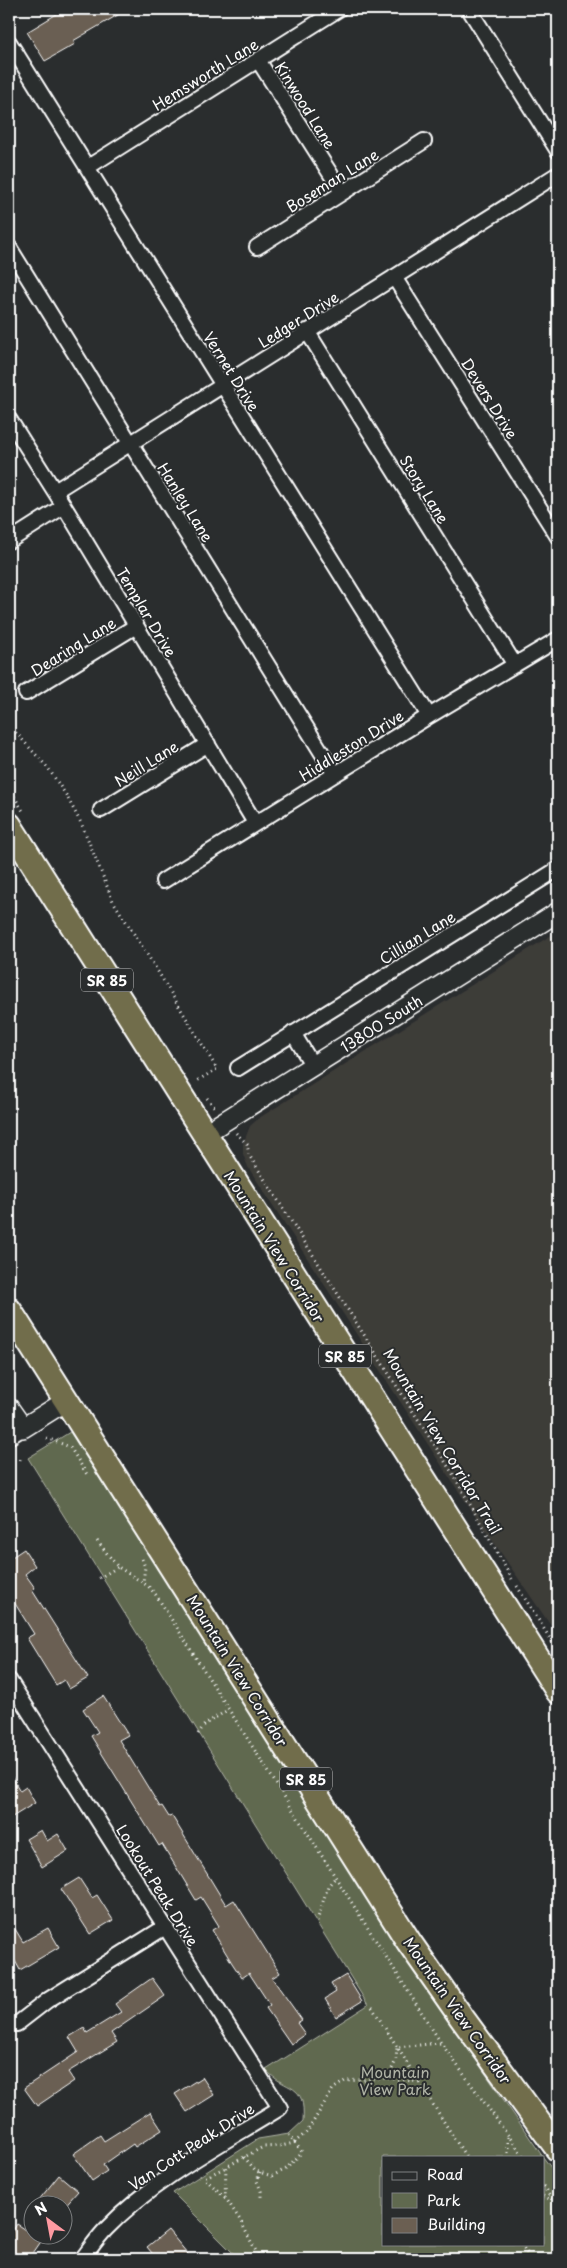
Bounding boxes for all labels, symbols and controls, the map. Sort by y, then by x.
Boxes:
street label: Hemsworth Lane [148,32,262,116]
street label: Kinwood Lane [270,57,342,153]
street label: Boseman Lane [281,142,383,218]
street label: Ledger Drive [253,285,343,353]
street label: Vernet Drive [198,327,266,415]
street label: Devers Drive [456,353,524,443]
street label: Story Lane [395,450,455,528]
street label: Hanley Lane [152,458,220,546]
street label: Templar Drive [111,563,183,661]
street label: Dearing Lane [26,611,120,681]
street label: Hiddleston Drive [294,704,408,786]
street label: Neill Lane [109,734,183,792]
street label: Cillian Lane [374,904,460,970]
road number: SR 85 [81,968,133,992]
street label: 13800 South [335,989,427,1057]
street label: Mountain View Corridor [219,1166,331,1326]
street label: Mountain View Corridor Trail [378,1343,508,1539]
road number: SR 85 [319,1344,371,1368]
street label: Mountain View Corridor [182,1590,294,1750]
road number: SR 85 [280,1768,332,1790]
street label: Lookout Peak Drive [111,1820,205,1950]
street label: Mountain View Corridor [398,1932,518,2088]
park label: Mountain View Park [359,2060,431,2100]
street label: Van Cott Peak Drive [123,2097,259,2195]
legend [382,2156,544,2246]
text: Road [427,2162,463,2185]
text: Park [427,2188,461,2211]
north arrow [22,2196,72,2246]
text: N [31,2197,51,2220]
text: Building [427,2212,486,2235]

